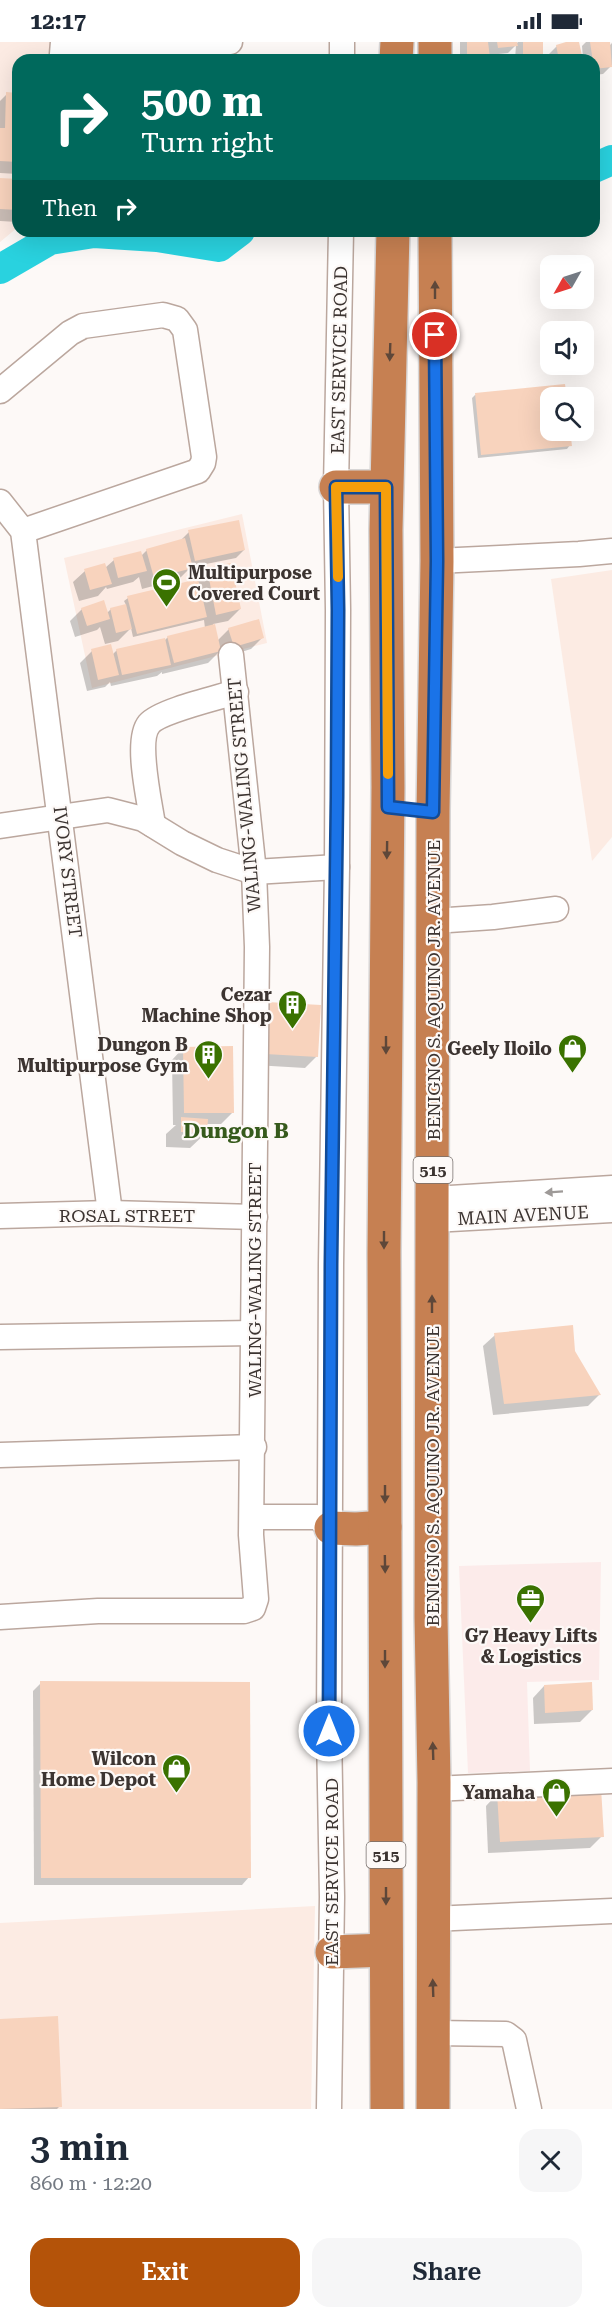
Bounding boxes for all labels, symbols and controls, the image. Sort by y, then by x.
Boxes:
text: 12:17 [30,9,86,34]
text: 500 m [141,77,263,126]
icon: right [42,78,120,156]
text: Turn right [141,127,274,159]
icon: right [109,192,142,225]
text: Then [42,196,97,221]
north arrow [540,255,594,309]
map controls [540,255,594,441]
street label: EAST SERVICE ROAD [327,266,351,454]
one-way arrow [430,280,440,299]
pin [409,309,460,360]
icon: arrive [418,318,451,351]
button: sound [540,321,594,375]
one-way arrow [385,343,395,362]
button: search [540,387,594,441]
place label: Multipurpose Covered Court [188,562,320,604]
sports icon: Multipurpose Covered Court [151,566,183,608]
street label: WALING-WALING STREET [223,677,265,913]
street label: IVORY STREET [50,805,86,939]
street label: BENIGNO S. AQUINO JR. AVENUE [423,840,444,1140]
one-way arrow [383,841,392,860]
place label: Cezar Machine Shop [141,984,272,1026]
building icon: Cezar Machine Shop [277,988,309,1030]
shop icon: Geely Iloilo [557,1032,589,1074]
place label: Dungon B Multipurpose Gym [17,1034,189,1076]
one-way arrow [381,1036,390,1055]
building icon: Dungon B Multipurpose Gym [193,1038,225,1080]
place label: Geely Iloilo [447,1038,552,1059]
district label: Dungon B [183,1119,289,1143]
road number: 515 [414,1157,452,1183]
street label: WALING-WALING STREET [244,1162,265,1398]
one-way arrow [544,1187,563,1197]
street label: MAIN AVENUE [457,1201,589,1229]
street label: ROSAL STREET [59,1205,195,1226]
one-way arrow [379,1231,389,1250]
one-way arrow [427,1294,437,1313]
street label: BENIGNO S. AQUINO JR. AVENUE [422,1326,443,1626]
one-way arrow [380,1485,390,1504]
one-way arrow [380,1554,390,1573]
office icon: G7 Heavy Lifts & Logistics [515,1582,547,1624]
place label: G7 Heavy Lifts & Logistics [465,1625,597,1667]
one-way arrow [380,1650,390,1669]
position arrow [297,1699,361,1763]
one-way arrow [428,1741,437,1760]
place label: Wilcon Home Depot [41,1748,156,1790]
shop icon: Wilcon Home Depot [161,1752,193,1794]
shop icon: Yamaha [540,1776,572,1818]
street label: EAST SERVICE ROAD [321,1778,342,1966]
place label: Yamaha [463,1782,535,1803]
road number: 515 [366,1842,406,1868]
one-way arrow [381,1887,391,1906]
one-way arrow [428,1978,438,1997]
text: 3 min [30,2127,129,2169]
button: close [519,2129,582,2192]
text: 860 m · 12:20 [30,2171,152,2195]
button: Exit [30,2238,300,2307]
button: Share [312,2238,582,2307]

